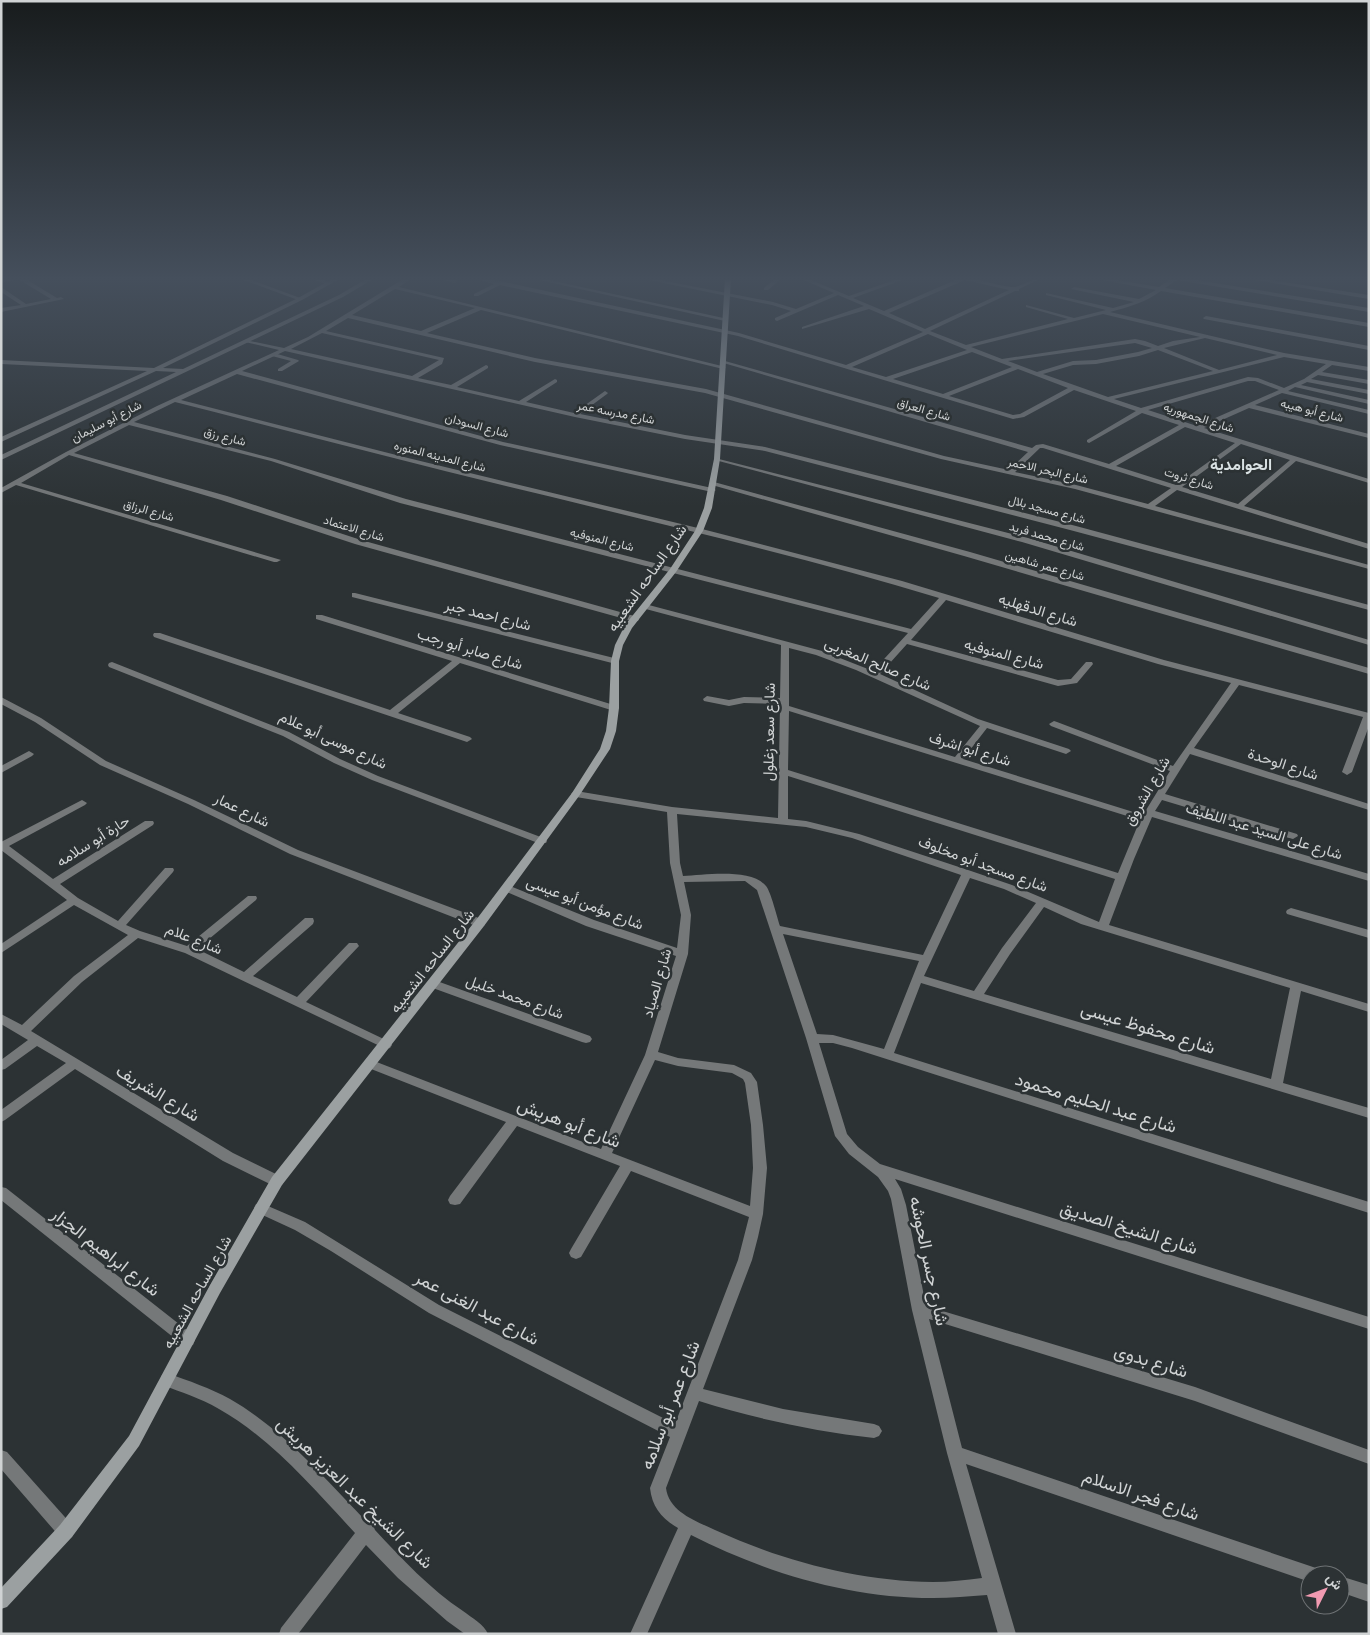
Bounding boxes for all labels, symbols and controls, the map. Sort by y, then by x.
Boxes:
street label: شارع العراق [895,394,952,426]
street label: شارع أبو هيبه [1279,395,1345,427]
street label: شارع أبو سليمان [68,397,145,447]
street label: شارع مدرسه عمر [574,397,656,429]
street label: شارع الجمهوريه [1161,399,1236,437]
street label: شارع السودان [443,409,510,443]
street label: شارع رزق [202,423,248,451]
street label: شارع المدينه المنوره [392,437,488,477]
street label: شارع البحر الاحمر [1005,453,1090,488]
district label: الحوامدية [1210,455,1272,475]
street label: شارع ثروت [1162,463,1215,495]
street label: شارع مسجد بلال [1006,492,1087,528]
street label: شارع الرزاق [121,496,176,526]
street label: شارع الاعتماد [321,512,386,546]
street label: شارع محمد فريد [1007,518,1086,556]
street label: شارع الساحه الشعبيه [603,521,692,636]
street label: شارع المنوفيه [568,524,636,556]
street label: شارع عمر شاهين [1003,547,1086,585]
street label: شارع الدقهليه [996,589,1080,633]
street label: شارع احمد جبر [442,595,533,636]
street label: شارع صابر أبو رجب [414,624,525,676]
street label: شارع صالح المغربى [821,633,934,696]
street label: شارع المنوفيه [962,635,1046,675]
street label: شارع سعد زغلول [759,683,781,781]
street label: شارع موسى أبو علام [275,707,390,775]
street label: شارع أبو اشرف [926,728,1013,772]
street label: شارع الوحدة [1245,744,1321,786]
street label: شارع الشروق [1120,753,1176,830]
street label: شارع عمار [210,789,273,833]
street label: شارع على السيد عبد اللطيف [1183,799,1345,865]
street label: حارة أبو سلامه [53,811,133,871]
street label: شارع مسجد أبو مخلوف [915,832,1050,898]
street label: شارع مؤمن أبو عيسى [523,872,646,936]
street label: شارع الساحه الشعبيه [386,905,480,1018]
street label: شارع علام [162,920,225,960]
street label: شارع الصياد [639,946,677,1020]
street label: شارع محمد خليل [463,971,566,1025]
street label: شارع محفوظ عيسى [1078,997,1218,1060]
street label: شارع الشريف [111,1059,204,1128]
street label: شارع عبد الحليم محمود [1012,1068,1179,1139]
street label: شارع أبو هريش [514,1093,624,1154]
street label: شارع جسر الحوشه [904,1194,953,1328]
street label: شارع الشيخ الصديق [1057,1197,1200,1260]
street label: شارع ابراهيم الجزار [46,1202,165,1302]
street label: شارع الساحه الشعبيه [158,1232,237,1353]
street label: شارع عبد الغنى عمر [410,1266,543,1351]
street label: شارع عمر أبو سلامه [635,1337,706,1473]
street label: شارع بدوى [1111,1339,1190,1384]
street label: شارع الشيخ عبد العزيز هريش [271,1412,438,1574]
street label: شارع فجر الاسلام [1079,1465,1202,1526]
north arrow [1300,1565,1350,1615]
text: ش [1322,1569,1347,1594]

